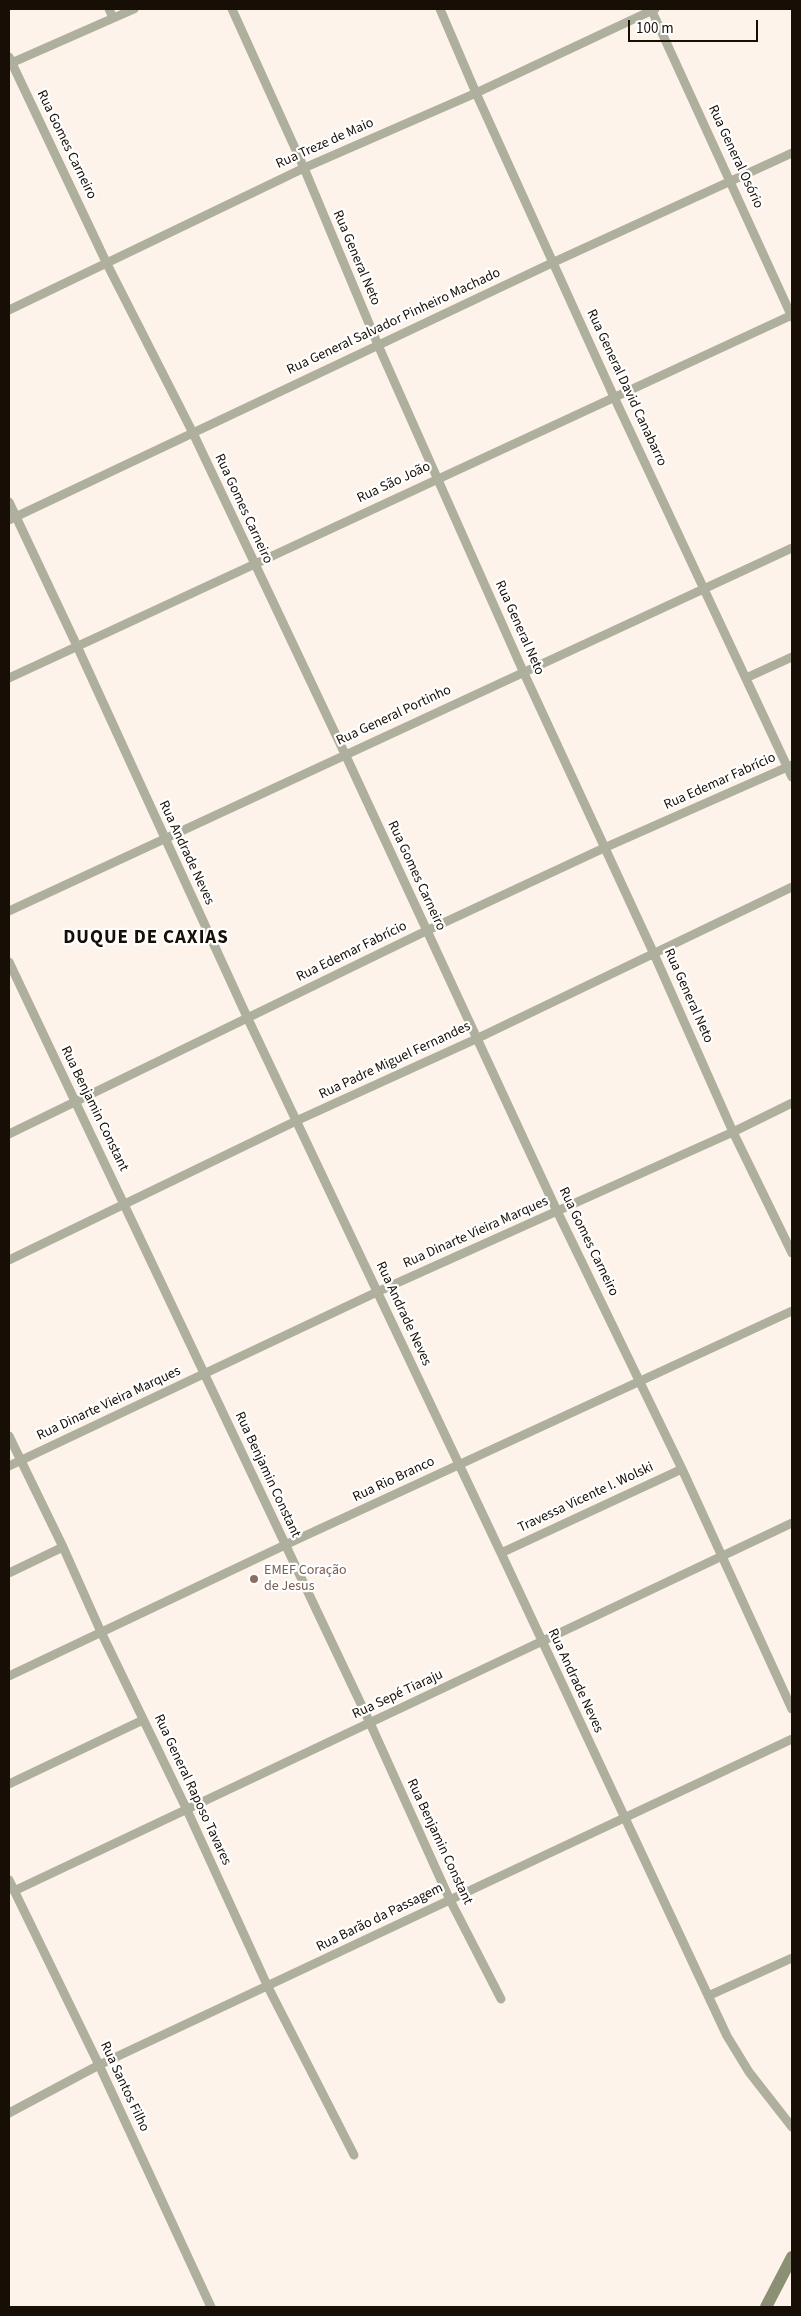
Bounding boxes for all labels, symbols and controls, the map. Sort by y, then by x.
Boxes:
scale bar [631,10,761,42]
text: 100 m [636,18,674,39]
street label: Rua Gomes Carneiro [32,88,100,202]
street label: Rua General Osório [704,103,766,211]
street label: Rua Treze de Maio [273,115,377,173]
street label: Rua General Neto [328,208,384,308]
street label: Rua General Salvador Pinheiro Machado [285,265,503,379]
street label: Rua General David Canabarro [582,307,670,469]
street label: Rua Gomes Carneiro [210,451,276,567]
street label: Rua São João [355,459,433,507]
street label: Rua General Neto [491,578,547,678]
street label: Rua General Portinho [334,682,454,750]
street label: Rua Edemar Fabrício [661,750,779,814]
street label: Rua Andrade Neves [155,798,217,908]
street label: Rua Gomes Carneiro [383,818,449,934]
street label: Rua Edemar Fabrício [294,918,410,986]
district label: DUQUE DE CAXIAS [61,928,231,950]
street label: Rua General Neto [660,946,716,1046]
street label: Rua Padre Miguel Fernandes [317,1018,473,1104]
street label: Rua Benjamin Constant [56,1044,132,1174]
street label: Rua Gomes Carneiro [554,1185,622,1299]
street label: Rua Dinarte Vieira Marques [401,1193,551,1273]
street label: Rua Andrade Neves [372,1259,434,1369]
street label: Rua Dinarte Vieira Marques [34,1363,184,1445]
street label: Rua Benjamin Constant [230,1409,304,1541]
street label: Rua Rio Branco [350,1454,438,1506]
street label: Travessa Vicente I. Wolski [516,1459,656,1537]
place label: EMEF Coração de Jesus [264,1563,347,1595]
marker: EMEF Coração de Jesus [248,1573,260,1585]
street label: Rua Andrade Neves [544,1626,606,1736]
street label: Rua Sepé Tiaraju [350,1667,446,1723]
street label: Rua General Raposo Tavares [150,1712,234,1868]
street label: Rua Benjamin Constant [402,1776,476,1908]
street label: Rua Barão da Passagem [314,1880,446,1956]
street label: Rua Santos Filho [96,2039,152,2135]

